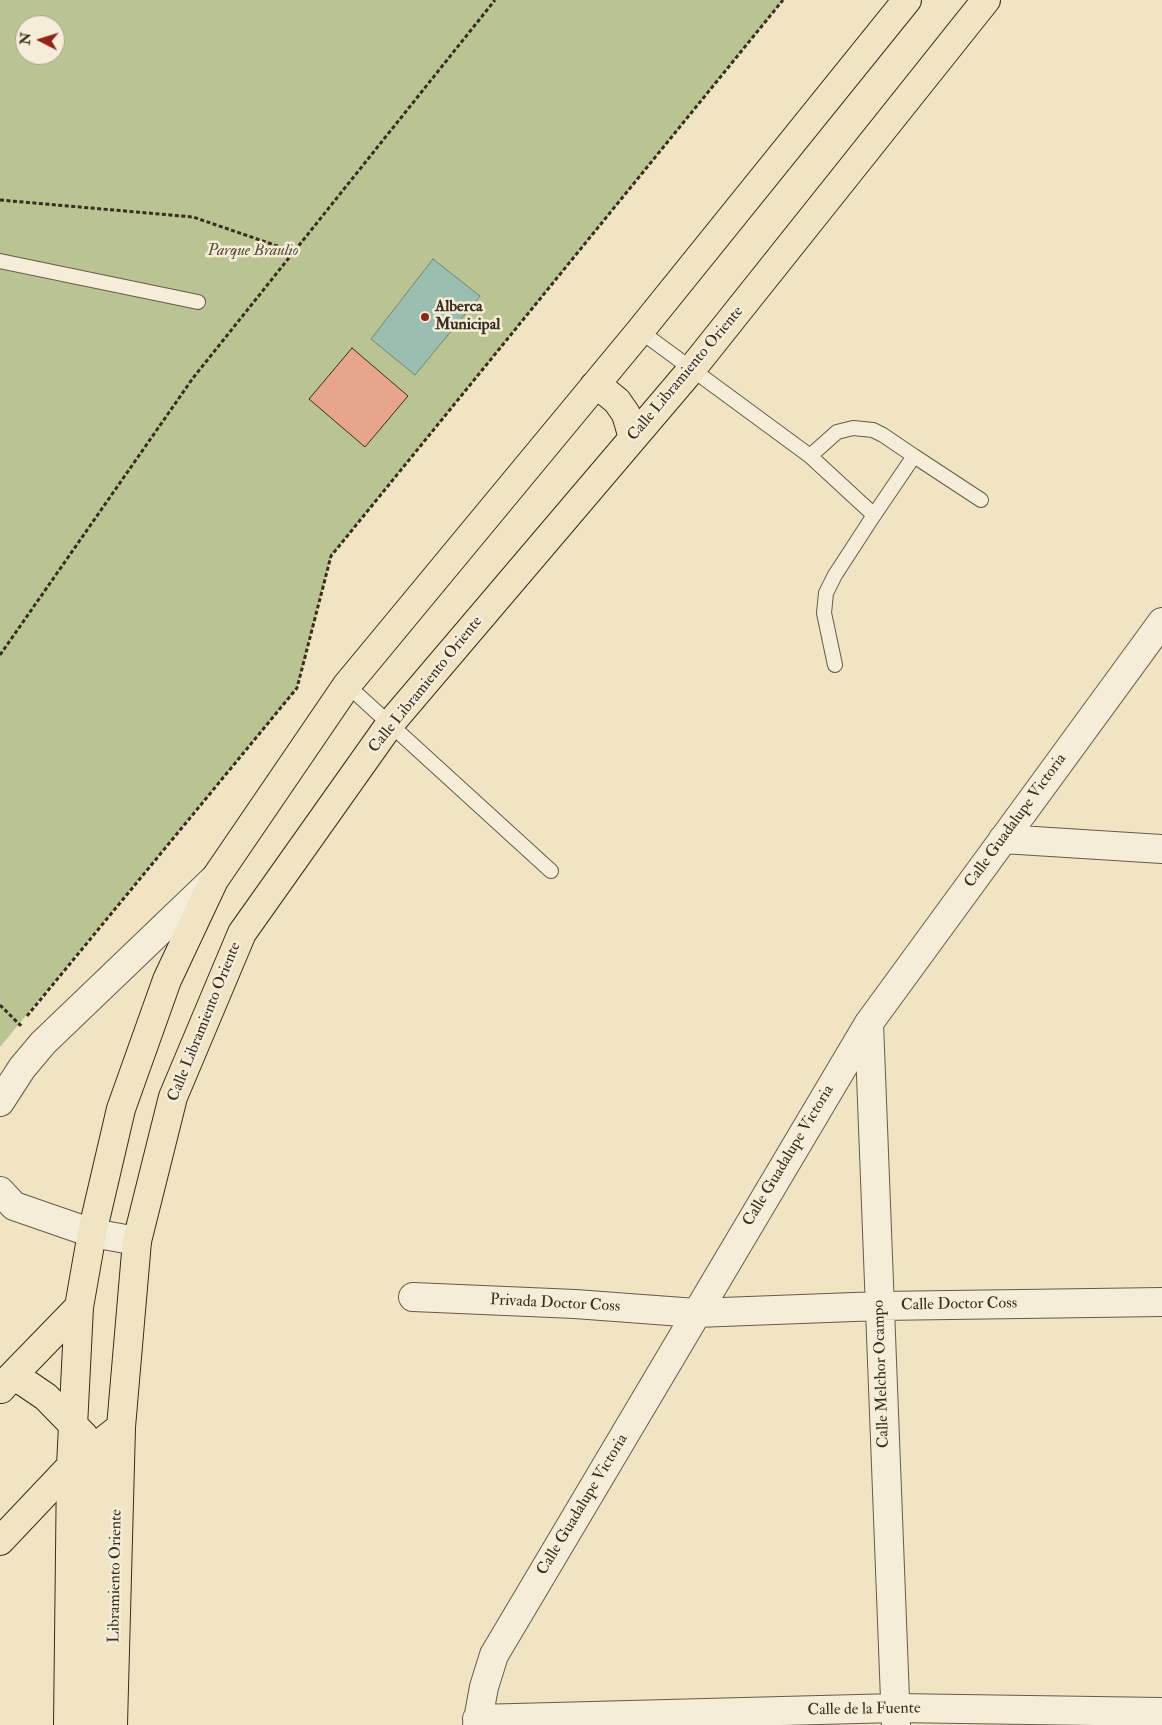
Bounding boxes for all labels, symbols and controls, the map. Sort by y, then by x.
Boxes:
north arrow [15,15,65,65]
text: N [17,32,35,46]
park label: Parque Braulio [208,242,298,262]
place label: Alberca Municipal [435,298,500,336]
street label: Calle Libramiento Oriente [624,303,748,445]
marker: Alberca Municipal [419,311,431,323]
street label: Calle Libramiento Oriente [365,613,487,757]
street label: Calle Guadalupe Victoria [961,750,1071,892]
street label: Calle Libramiento Oriente [164,940,246,1104]
street label: Calle Guadalupe Victoria [739,1082,839,1230]
street label: Privada Doctor Coss [489,1291,621,1317]
street label: Calle Doctor Coss [901,1294,1017,1316]
street label: Calle Melchor Ocampo [870,1299,894,1449]
street label: Calle Guadalupe Victoria [533,1431,633,1579]
street label: Libramiento Oriente [105,1509,127,1643]
street label: Calle de la Fuente [807,1699,921,1721]

